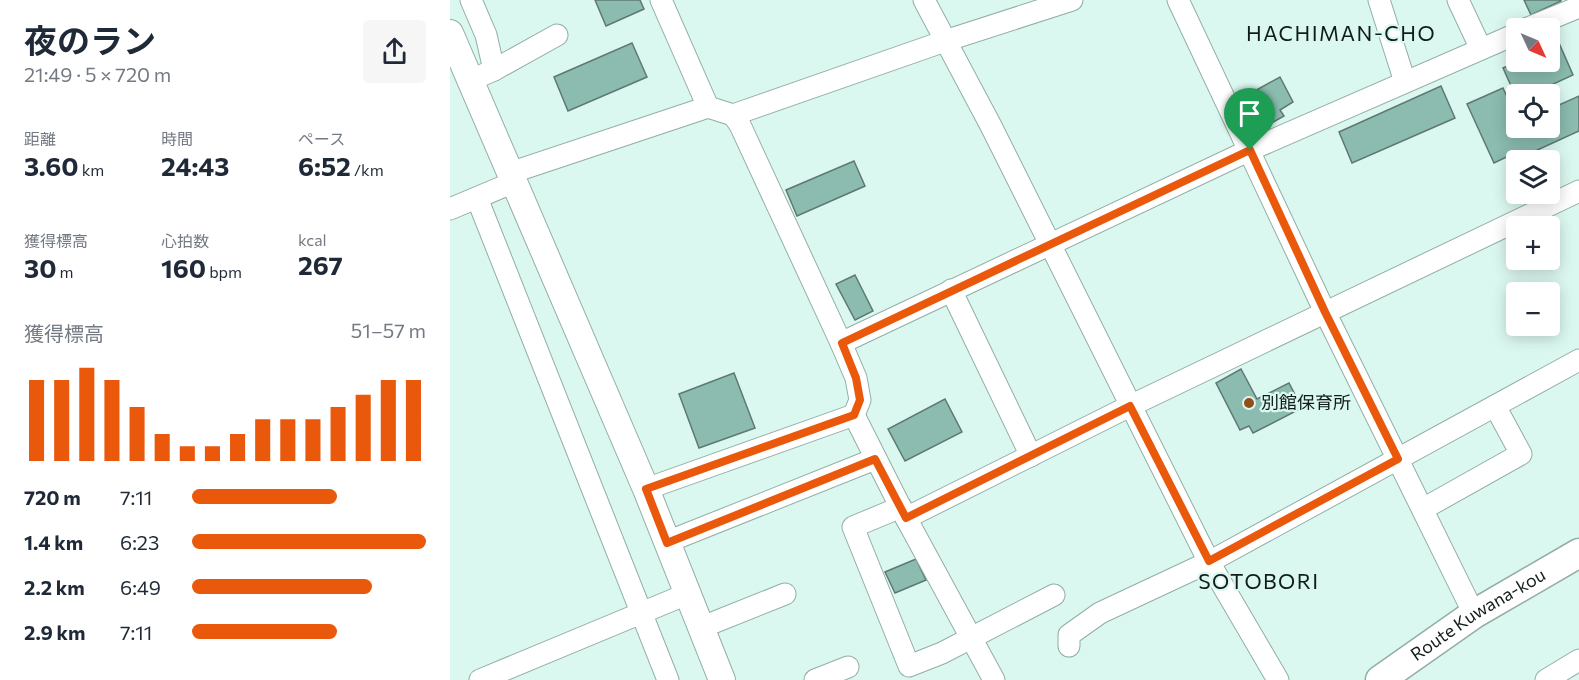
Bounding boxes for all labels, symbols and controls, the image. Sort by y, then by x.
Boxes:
north arrow [1506,18,1560,72]
map controls [1506,18,1560,336]
text: 夜のラン [24,19,156,60]
button: share [363,20,426,83]
district label: HACHIMAN-CHO [1246,20,1436,45]
text: 21:49 · 5 × 720 m [24,62,171,86]
button: locate [1506,84,1560,138]
pin [1224,88,1275,150]
icon: arrive [1233,97,1266,130]
text: 距離 [24,129,56,148]
text: 時間 [161,129,193,148]
text: ペース [298,129,345,148]
text: 3.60 [24,150,79,181]
text: 24:43 [161,150,229,181]
text: 6:52 [298,150,351,181]
button: layers [1506,150,1560,204]
text: km [79,160,104,179]
text: /km [351,160,384,179]
button: + [1506,216,1560,270]
text: kcal [298,230,327,249]
text: 獲得標高 [24,231,88,250]
text: 心拍数 [161,231,209,250]
text: 267 [298,249,343,280]
text: 30 [24,252,56,283]
text: 160 [161,252,206,283]
text: m [56,262,73,281]
text: bpm [206,262,242,281]
button: − [1506,282,1560,336]
text: 51–57 m [351,318,426,342]
text: 獲得標高 [24,321,104,345]
place label: 別館保育所 [1261,391,1351,413]
marker: 別館保育所 [1242,396,1256,410]
text: 720 m [24,485,81,509]
text: 7:11 [120,485,152,509]
text: 1.4 km [24,530,83,554]
text: 6:23 [120,530,159,554]
street label: Route Kuwana-kou [1406,563,1549,665]
district label: SOTOBORI [1198,568,1320,593]
text: 2.2 km [24,575,85,599]
text: 6:49 [120,575,161,599]
text: 2.9 km [24,620,85,644]
text: 7:11 [120,620,152,644]

